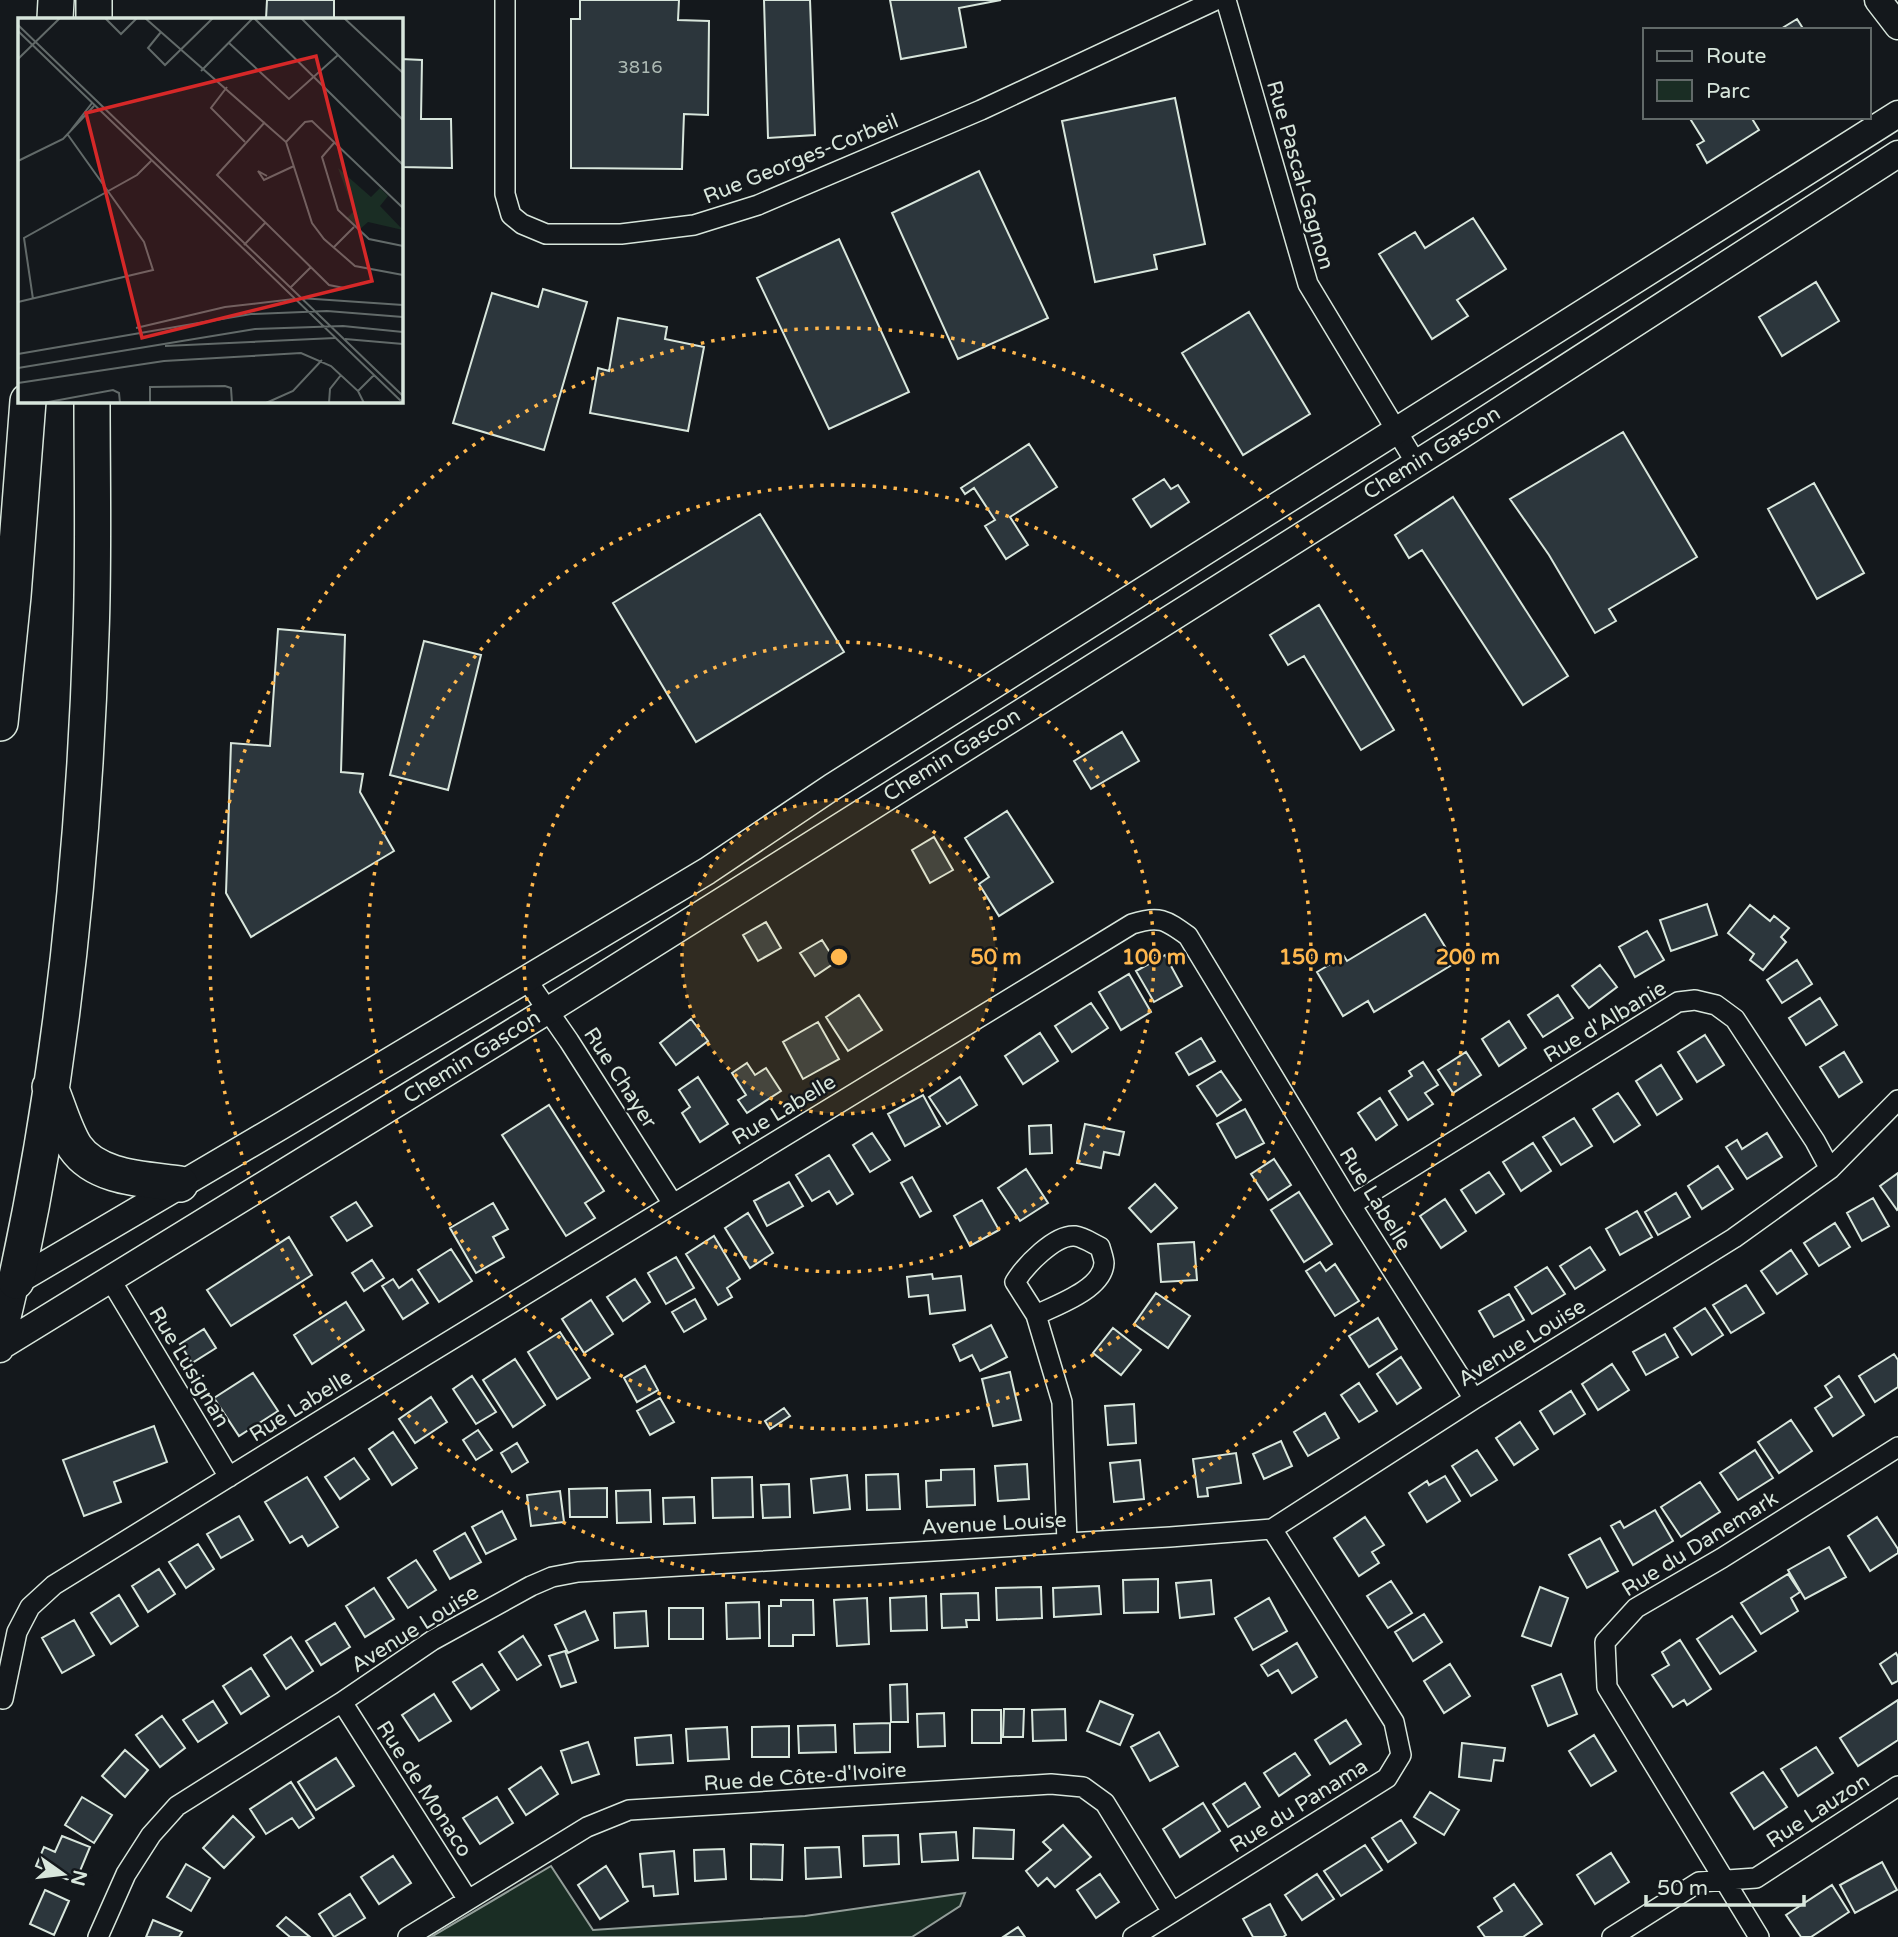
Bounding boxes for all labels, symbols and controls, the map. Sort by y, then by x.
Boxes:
inset map [18,18,402,402]
legend [1643,28,1870,119]
text: Route [1706,44,1766,69]
house number: 3816 [617,56,663,78]
street label: Rue Pascal-Gagnon [1261,78,1339,272]
text: Parc [1706,79,1750,104]
street label: Rue Georges-Corbeil [700,108,902,210]
street label: Chemin Gascon [1359,401,1505,505]
street label: Chemin Gascon [879,703,1025,807]
centre of rings [827,945,851,969]
text: 50 m [970,945,1022,970]
text: 100 m [1122,945,1186,970]
text: 150 m [1279,945,1343,970]
text: 200 m [1436,945,1500,970]
street label: Rue d'Albanie [1539,976,1671,1068]
street label: Chemin Gascon [399,1005,545,1109]
street label: Rue Chayer [578,1023,662,1133]
street label: Rue Labelle [728,1069,840,1151]
street label: Rue Labelle [1334,1143,1417,1255]
street label: Avenue Louise [1454,1294,1590,1392]
street label: Rue Lusignan [143,1302,235,1432]
street label: Rue Labelle [245,1364,357,1447]
street label: Rue du Danemark [1617,1486,1783,1602]
street label: Avenue Louise [921,1508,1067,1540]
street label: Avenue Louise [347,1580,483,1678]
street label: Rue de Monaco [371,1716,477,1862]
street label: Rue du Panama [1226,1754,1372,1858]
street label: Rue de Côte-d'Ivoire [703,1757,907,1797]
street label: Rue Lauzon [1762,1768,1874,1854]
north arrow [28,1839,98,1909]
scale bar [1646,1864,1804,1908]
text: N [66,1868,91,1888]
text: 50 m [1657,1876,1708,1901]

